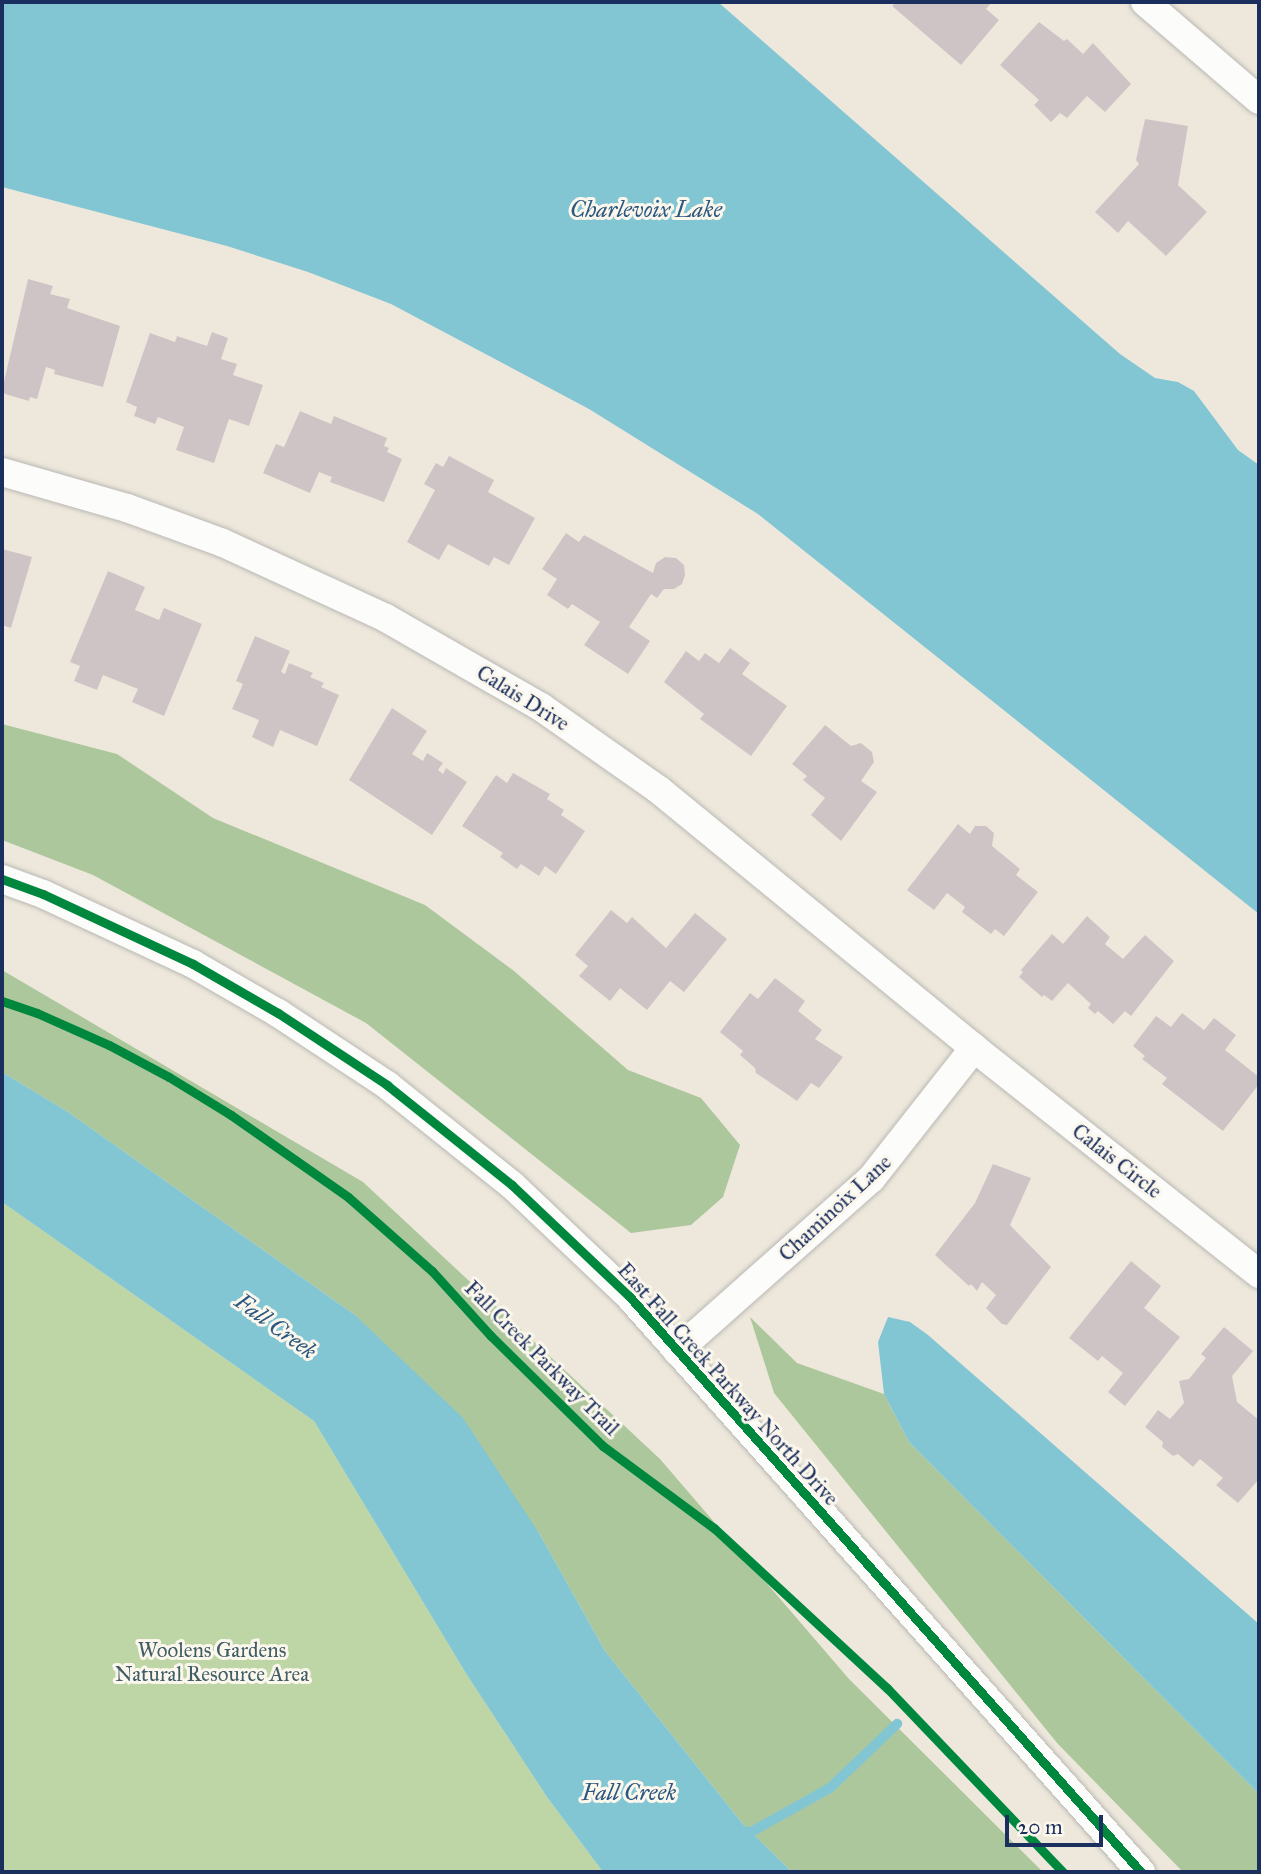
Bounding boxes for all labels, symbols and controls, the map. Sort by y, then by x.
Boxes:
water label: Charlevoix Lake [570,195,722,223]
street label: Calais Drive [472,660,574,736]
street label: Calais Circle [1067,1118,1167,1204]
street label: Chaminoix Lane [774,1150,896,1266]
street label: East Fall Creek Parkway North Drive [612,1257,844,1511]
street label: Fall Creek Parkway Trail [459,1275,625,1441]
water label: Fall Creek [230,1287,322,1365]
park label: Woolens Gardens Natural Resource Area [115,1637,309,1687]
water label: Fall Creek [582,1778,676,1806]
scale bar [1009,1800,1107,1844]
text: 20 m [1018,1814,1063,1840]

